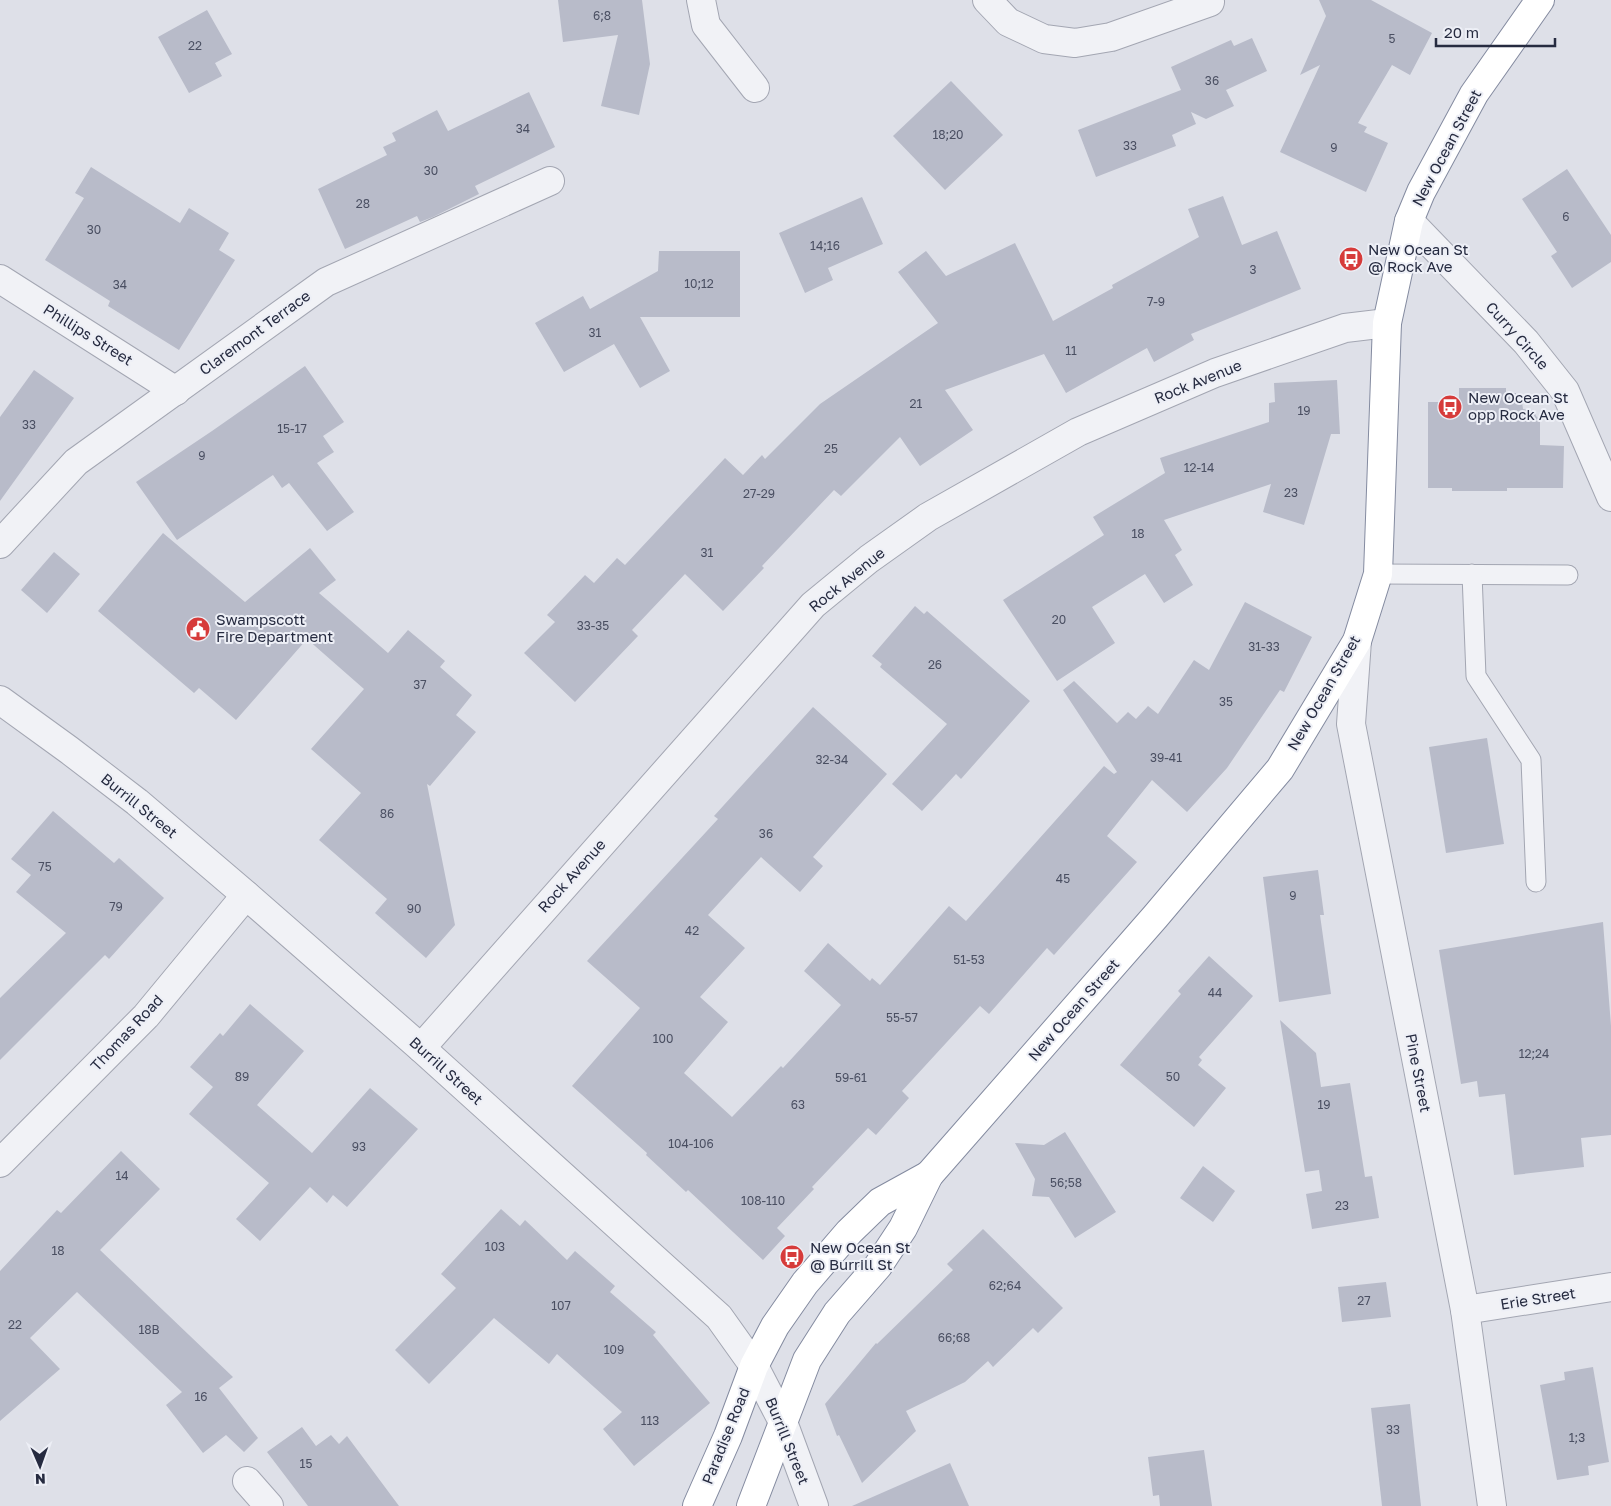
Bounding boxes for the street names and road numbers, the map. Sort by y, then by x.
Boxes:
street label: New Ocean Street [1408,86,1485,209]
street label: Claremont Terrace [196,286,314,378]
street label: Curry Circle [1483,298,1553,373]
street label: Phillips Street [40,299,137,369]
street label: Rock Avenue [1151,355,1244,407]
street label: Rock Avenue [805,543,888,615]
street label: New Ocean Street [1283,632,1363,753]
street label: Burrill Street [98,769,181,841]
street label: Rock Avenue [534,835,609,916]
street label: New Ocean Street [1024,955,1123,1064]
street label: Thomas Road [86,990,166,1074]
street label: Pine Street [1403,1032,1435,1114]
street label: Burrill Street [406,1033,487,1108]
street label: Erie Street [1499,1283,1577,1313]
street label: Paradise Road [697,1385,753,1487]
street label: Burrill Street [762,1394,814,1487]

